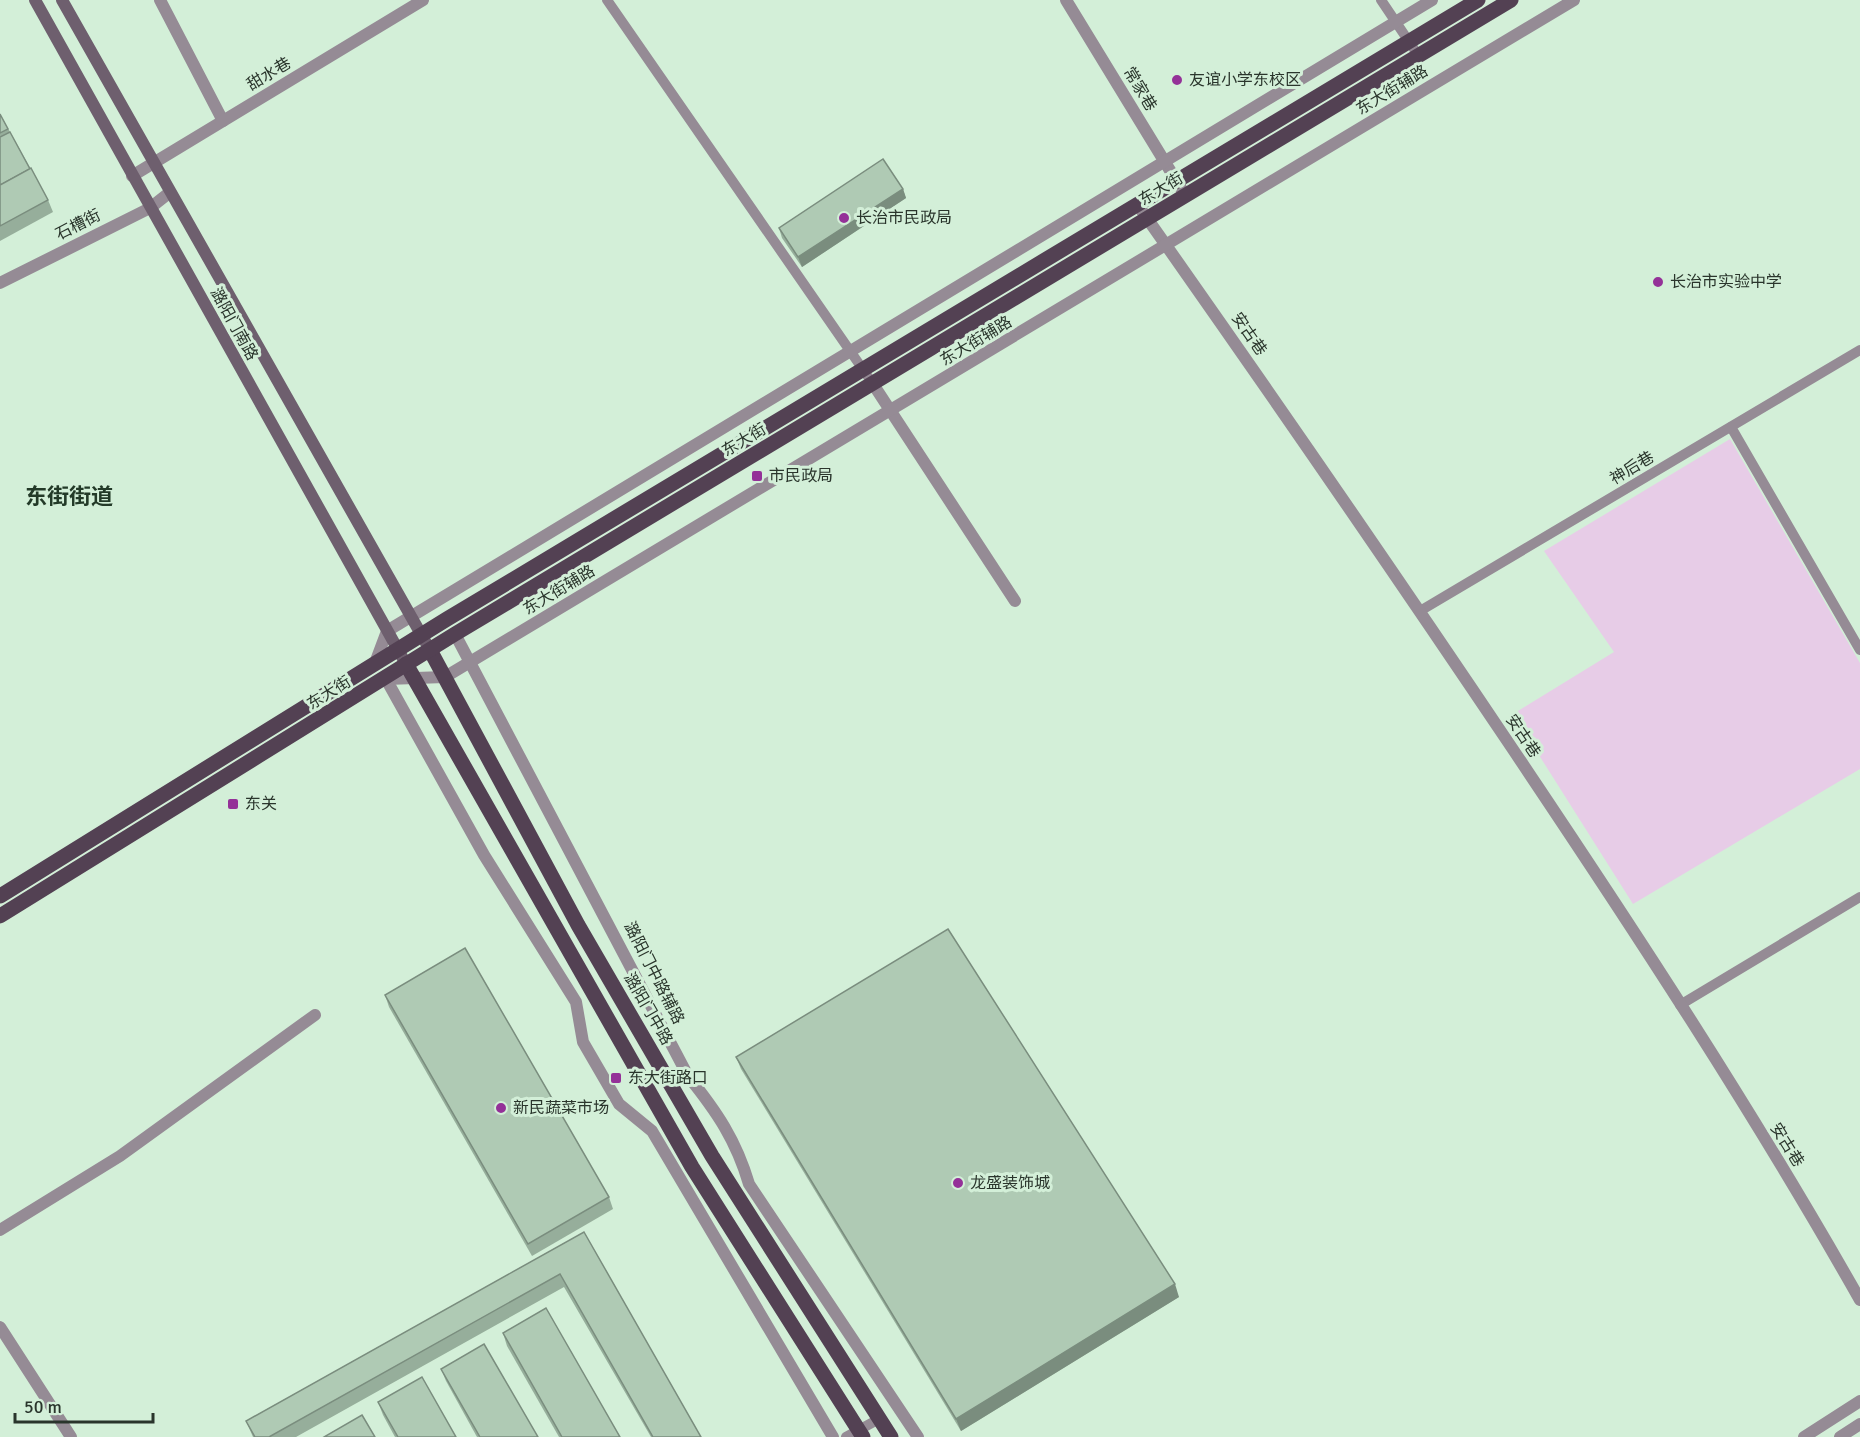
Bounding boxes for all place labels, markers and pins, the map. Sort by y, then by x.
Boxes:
place label: 友谊小学东校区 [1189,70,1301,90]
marker: 友谊小学东校区 [1170,73,1184,87]
place label: 长治市民政局 [856,208,952,228]
marker: 长治市民政局 [837,211,851,225]
place label: 长治市实验中学 [1670,272,1782,292]
marker: 长治市实验中学 [1651,275,1665,289]
place label: 市民政局 [769,466,833,486]
marker: 市民政局 [750,469,764,483]
place label: 东关 [245,794,277,814]
marker: 东关 [226,797,240,811]
place label: 东大街路口 [628,1068,708,1088]
marker: 东大街路口 [609,1071,623,1085]
place label: 新民蔬菜市场 [513,1098,609,1118]
marker: 新民蔬菜市场 [494,1101,508,1115]
place label: 龙盛装饰城 [970,1173,1050,1193]
marker: 龙盛装饰城 [951,1176,965,1190]

